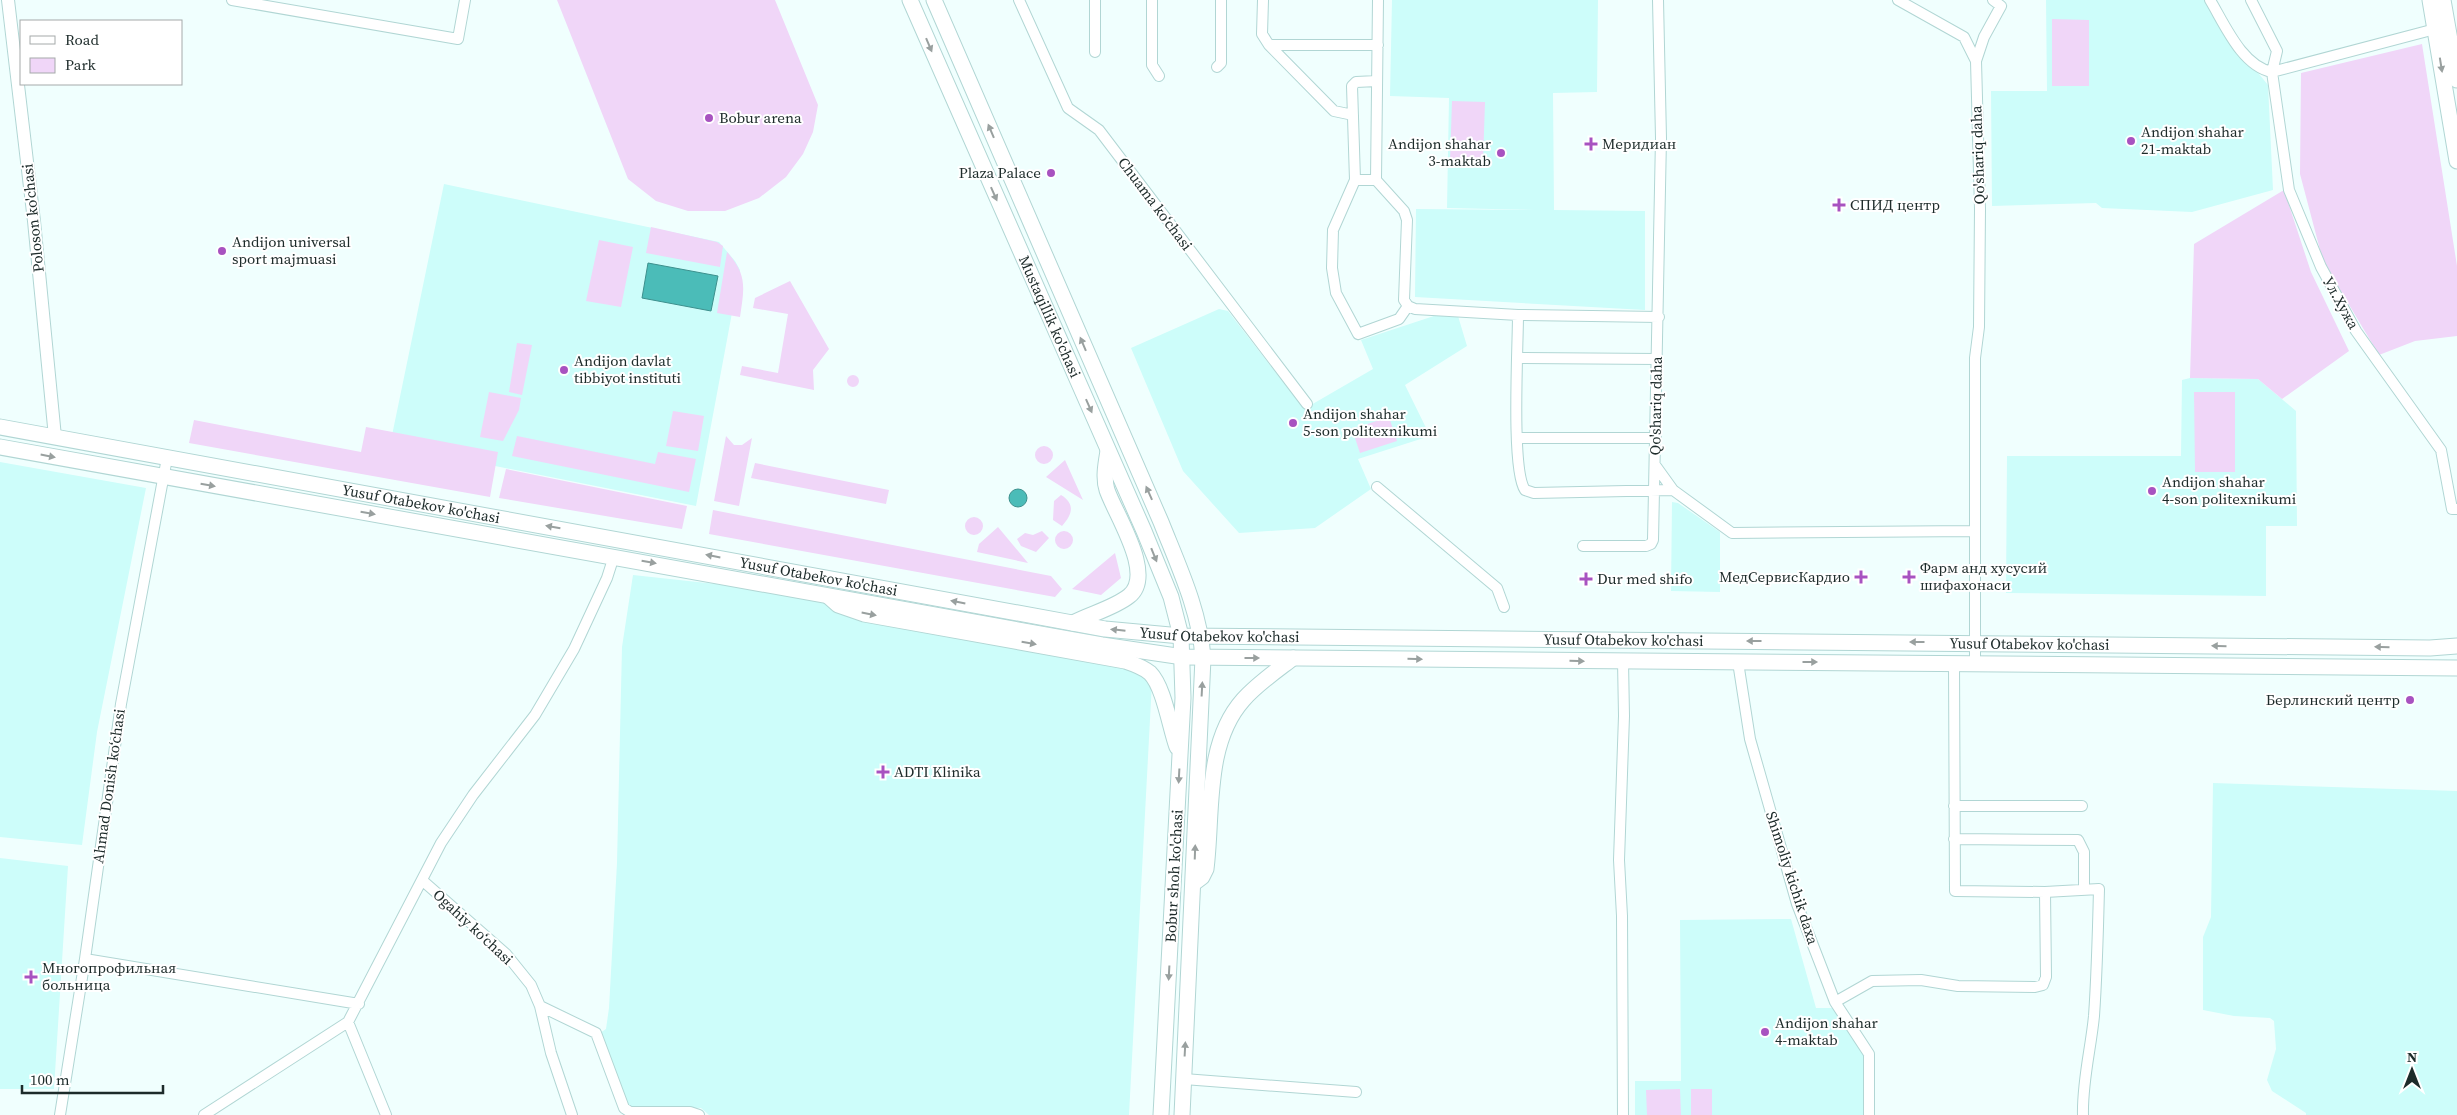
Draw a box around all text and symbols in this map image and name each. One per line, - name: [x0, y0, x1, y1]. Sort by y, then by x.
- legend: [20, 20, 182, 85]
- text: Road: [65, 29, 99, 50]
- one-way arrow: [926, 38, 934, 52]
- text: Park: [65, 54, 97, 75]
- one-way arrow: [2437, 58, 2445, 74]
- street label: Qo'shariq daha: [1965, 105, 1990, 205]
- place label: Bobur arena: [719, 107, 802, 128]
- marker: Bobur arena: [703, 112, 715, 124]
- place label: Andijon shahar 21-maktab: [2141, 121, 2245, 159]
- one-way arrow: [986, 124, 994, 138]
- place label: Andijon shahar 3-maktab: [1388, 133, 1492, 171]
- place label: Меридиан: [1602, 133, 1676, 154]
- marker: Andijon shahar 21-maktab: [2125, 135, 2137, 147]
- marker: Меридиан: [1584, 137, 1598, 151]
- marker: Andijon shahar 3-maktab: [1495, 147, 1507, 159]
- street label: Chuama koʻchasi: [1113, 153, 1197, 255]
- place label: Plaza Palace: [959, 162, 1041, 183]
- street label: Poloson ko'chasi: [16, 163, 49, 273]
- marker: Plaza Palace: [1045, 167, 1057, 179]
- one-way arrow: [991, 187, 999, 201]
- place label: СПИД центр: [1850, 194, 1940, 215]
- marker: СПИД центр: [1832, 198, 1846, 212]
- place label: Andijon universal sport majmuasi: [232, 231, 351, 269]
- marker: Andijon universal sport majmuasi: [216, 245, 228, 257]
- street label: Mustaqillik ko'chasi: [1014, 252, 1086, 381]
- street label: Ул.Хужа: [2318, 273, 2365, 333]
- one-way arrow: [1079, 337, 1087, 351]
- place label: Andijon davlat tibbiyot instituti: [574, 350, 681, 388]
- street label: Qo'shariq daha: [1644, 356, 1667, 456]
- marker: Andijon davlat tibbiyot instituti: [558, 364, 570, 376]
- one-way arrow: [1085, 399, 1093, 413]
- place label: Andijon shahar 5-son politexnikumi: [1303, 403, 1437, 441]
- marker: Andijon shahar 5-son politexnikumi: [1287, 417, 1299, 429]
- one-way arrow: [40, 452, 56, 460]
- place label: Andijon shahar 4-son politexnikumi: [2162, 471, 2296, 509]
- street label: Yusuf Otabekov ko'chasi: [340, 479, 502, 528]
- one-way arrow: [200, 482, 216, 490]
- marker: Andijon shahar 4-son politexnikumi: [2146, 485, 2158, 497]
- one-way arrow: [1144, 486, 1152, 500]
- one-way arrow: [360, 510, 376, 518]
- one-way arrow: [544, 523, 560, 531]
- one-way arrow: [1150, 548, 1158, 562]
- one-way arrow: [704, 551, 720, 559]
- street label: Yusuf Otabekov ko'chasi: [738, 551, 899, 601]
- place label: Фарм анд хусусий шифахонаси: [1920, 557, 2047, 595]
- one-way arrow: [641, 558, 656, 566]
- place label: МедСервисКардио: [1719, 566, 1850, 587]
- place label: Dur med shifo: [1597, 568, 1693, 589]
- marker: МедСервисКардио: [1854, 570, 1868, 584]
- marker: Фарм анд хусусий шифахонаси: [1902, 570, 1916, 584]
- marker: Dur med shifo: [1579, 572, 1593, 586]
- one-way arrow: [950, 597, 966, 605]
- one-way arrow: [862, 611, 878, 619]
- street label: Yusuf Otabekov ko'chasi: [1139, 621, 1300, 647]
- one-way arrow: [1110, 626, 1126, 634]
- street label: Yusuf Otabekov ko'chasi: [1543, 628, 1704, 651]
- street label: Yusuf Otabekov ko'chasi: [1949, 632, 2110, 655]
- one-way arrow: [1746, 637, 1762, 645]
- one-way arrow: [1908, 638, 1924, 646]
- one-way arrow: [1021, 640, 1037, 648]
- one-way arrow: [2211, 642, 2227, 650]
- one-way arrow: [2373, 643, 2389, 651]
- one-way arrow: [1244, 654, 1260, 662]
- one-way arrow: [1407, 655, 1423, 663]
- one-way arrow: [1569, 657, 1585, 665]
- one-way arrow: [1802, 658, 1818, 666]
- one-way arrow: [1198, 681, 1206, 697]
- place label: Берлинский центр: [2266, 689, 2400, 710]
- marker: Берлинский центр: [2404, 694, 2416, 706]
- street label: Ahmad Donish koʻchasi: [87, 707, 130, 865]
- place label: ADTI Klinika: [894, 761, 981, 782]
- marker: ADTI Klinika: [876, 765, 890, 779]
- one-way arrow: [1175, 768, 1183, 784]
- street label: Bobur shoh ko'chasi: [1160, 809, 1187, 943]
- street label: Shimoliy kichik daxa: [1761, 809, 1824, 947]
- one-way arrow: [1191, 843, 1199, 859]
- street label: Ogahiy koʻchasi: [429, 884, 518, 969]
- place label: Многопрофильная больница: [42, 957, 176, 995]
- one-way arrow: [1164, 965, 1172, 981]
- marker: Многопрофильная больница: [24, 970, 38, 984]
- place label: Andijon shahar 4-maktab: [1775, 1012, 1879, 1050]
- marker: Andijon shahar 4-maktab: [1759, 1026, 1771, 1038]
- one-way arrow: [1182, 1041, 1190, 1057]
- north arrow: [2387, 1045, 2437, 1095]
- text: N: [2407, 1047, 2417, 1067]
- scale bar: [22, 1062, 164, 1094]
- text: 100 m: [30, 1069, 70, 1090]

